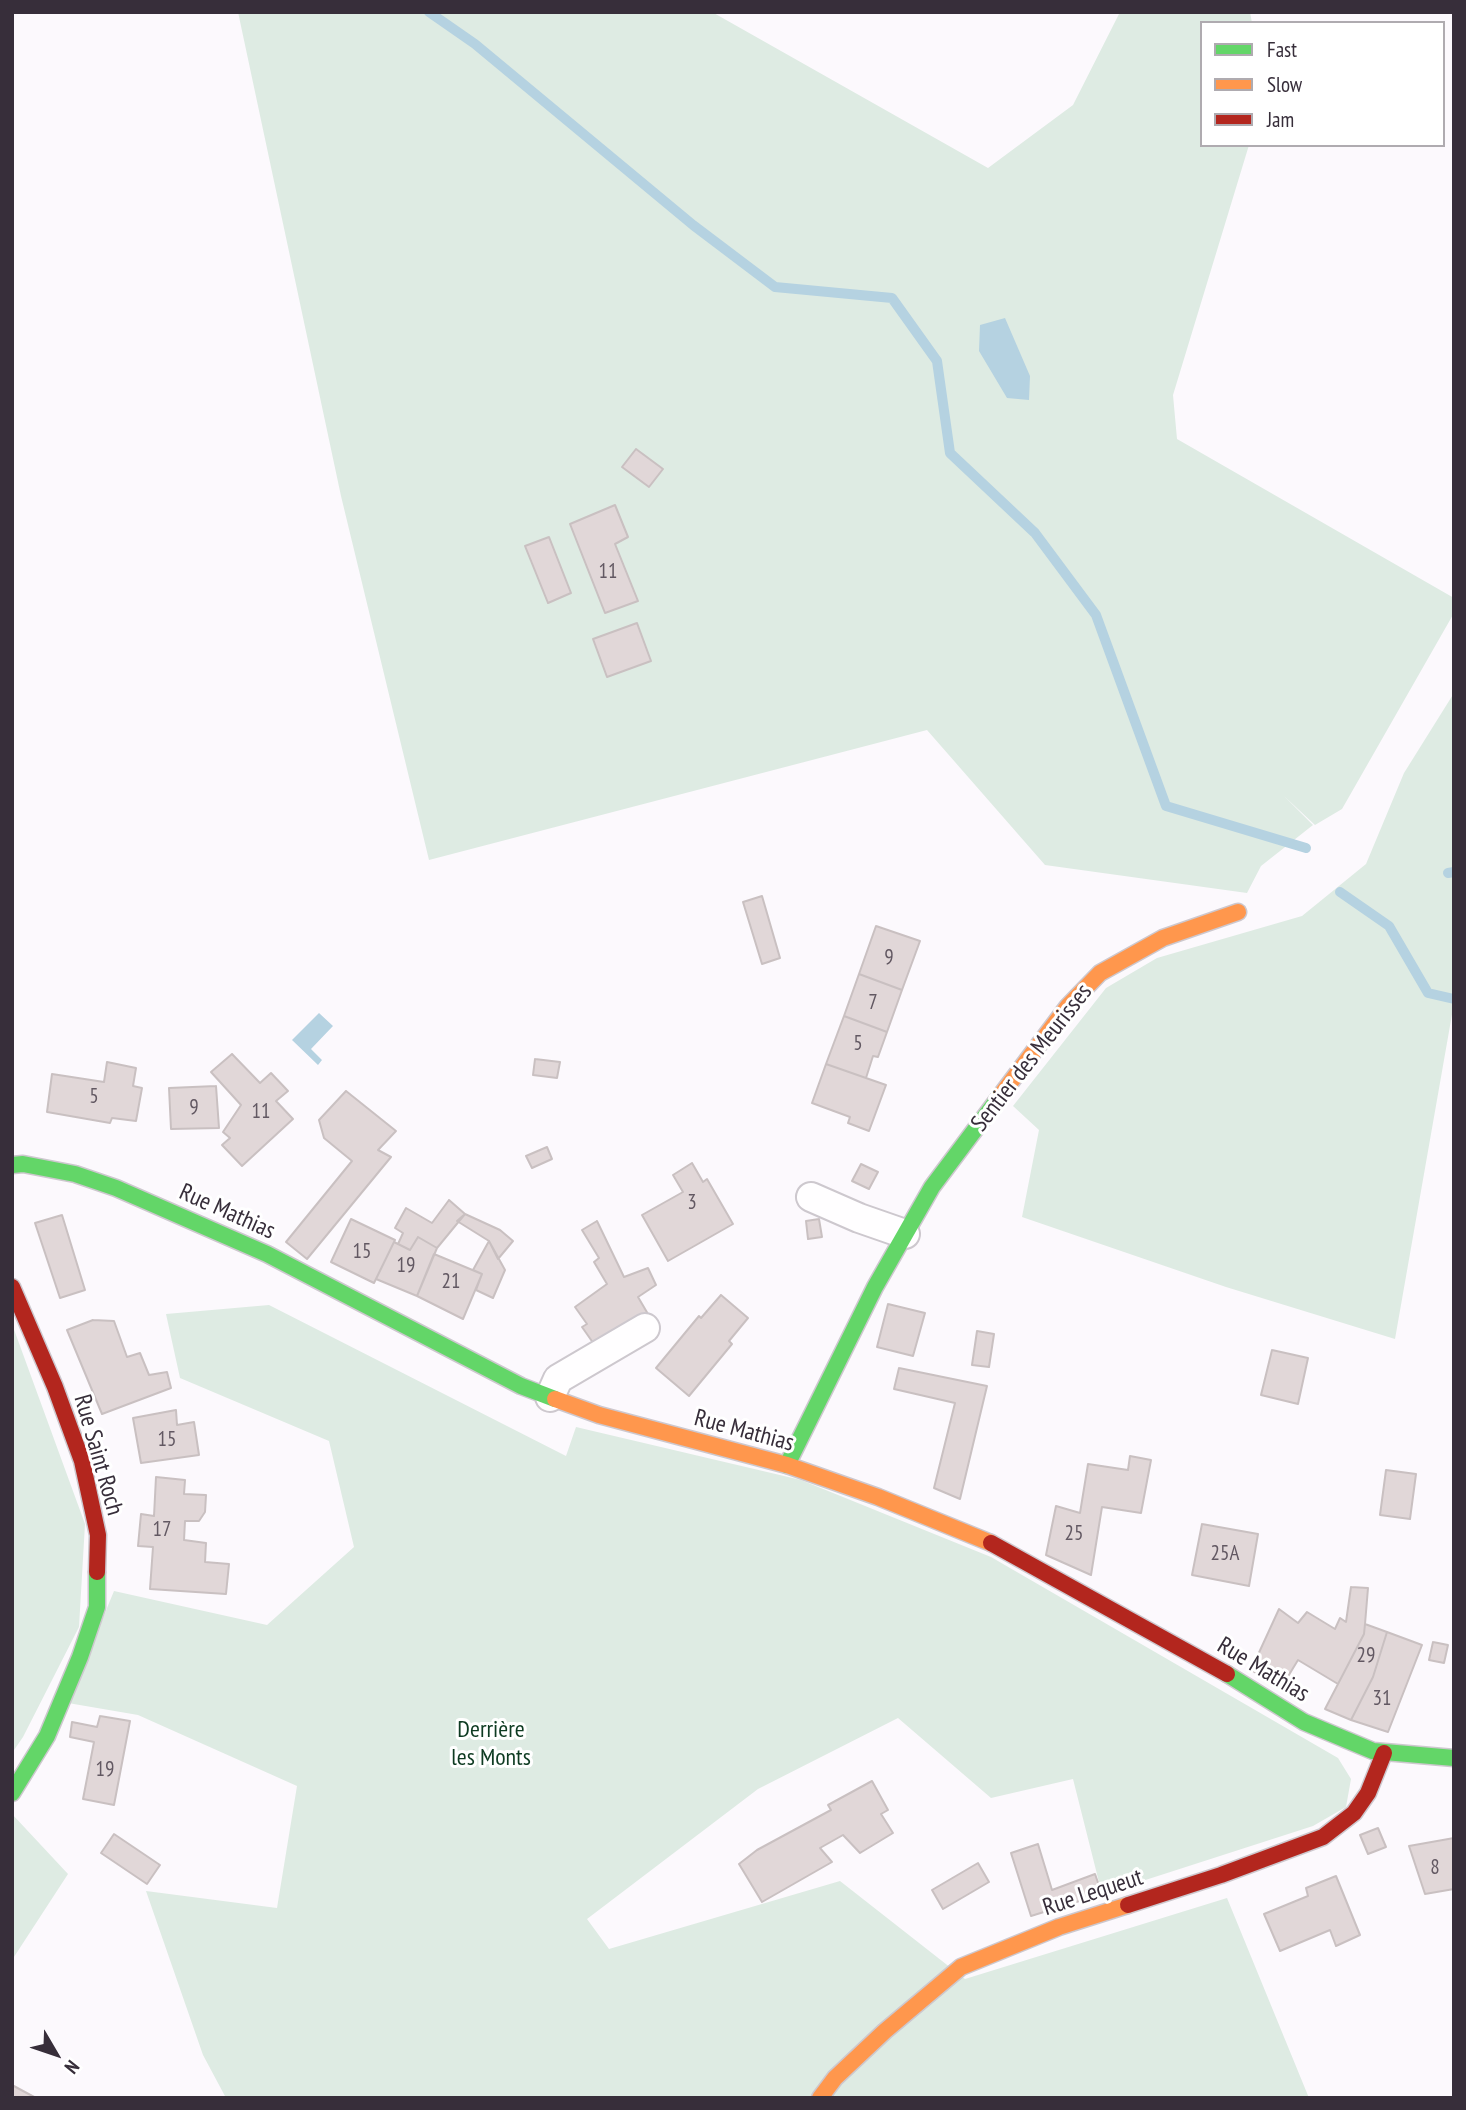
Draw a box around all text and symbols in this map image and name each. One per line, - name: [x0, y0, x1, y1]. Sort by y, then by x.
- legend: [1200, 21, 1445, 147]
- text: Fast: [1267, 36, 1297, 63]
- text: Slow: [1267, 71, 1302, 98]
- text: Jam: [1267, 106, 1294, 133]
- house number: 11: [599, 559, 617, 585]
- house number: 9: [884, 945, 894, 971]
- street label: Sentier des Meurisses: [965, 979, 1099, 1137]
- house number: 7: [868, 990, 878, 1016]
- house number: 5: [853, 1031, 863, 1057]
- house number: 5: [89, 1084, 99, 1110]
- house number: 9: [189, 1095, 199, 1121]
- house number: 11: [252, 1099, 270, 1125]
- street label: Rue Mathias: [175, 1178, 279, 1246]
- house number: 3: [687, 1190, 697, 1216]
- house number: 15: [353, 1239, 371, 1265]
- house number: 19: [397, 1253, 415, 1279]
- house number: 21: [442, 1269, 460, 1295]
- street label: Rue Saint Roch: [67, 1391, 129, 1519]
- street label: Rue Mathias: [691, 1404, 797, 1458]
- house number: 15: [158, 1427, 176, 1453]
- house number: 17: [153, 1517, 171, 1543]
- house number: 25: [1065, 1521, 1083, 1547]
- house number: 25A: [1211, 1541, 1239, 1567]
- street label: Rue Mathias: [1212, 1631, 1314, 1709]
- house number: 29: [1357, 1643, 1375, 1669]
- house number: 31: [1373, 1686, 1391, 1712]
- park label: Derrière les Monts: [451, 1716, 531, 1772]
- house number: 19: [96, 1757, 114, 1783]
- house number: 8: [1430, 1855, 1440, 1881]
- street label: Rue Lequeut: [1039, 1863, 1147, 1923]
- north arrow: [21, 2019, 91, 2089]
- text: N: [60, 2056, 85, 2079]

